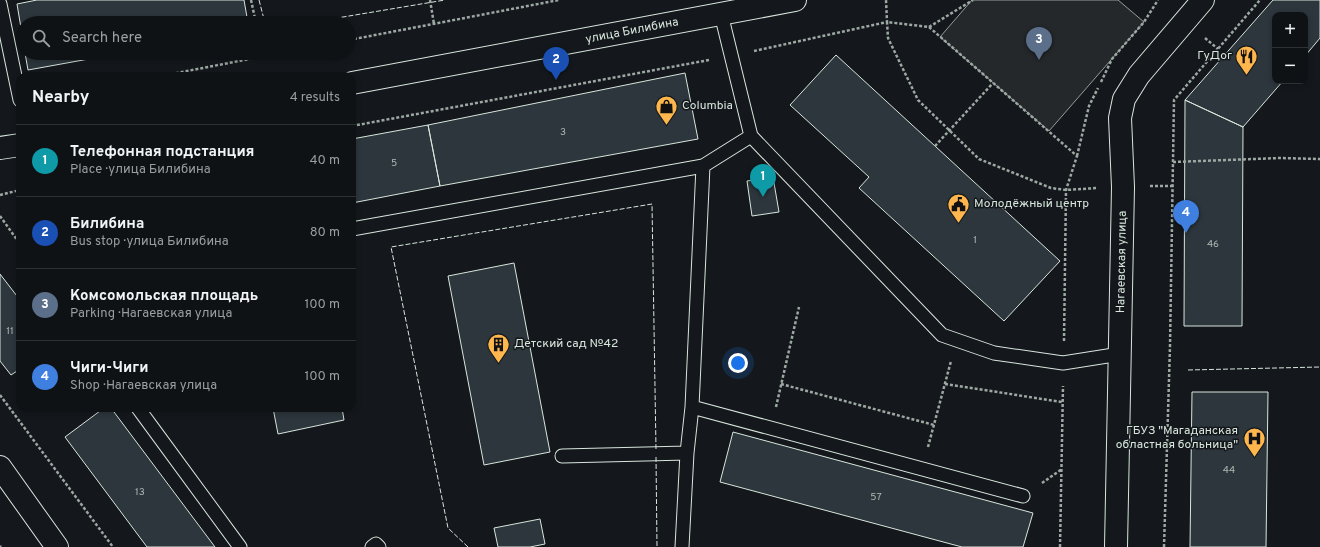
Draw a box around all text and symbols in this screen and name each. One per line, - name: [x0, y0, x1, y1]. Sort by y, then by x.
- map controls: [1272, 12, 1308, 84]
- button: +: [1272, 12, 1308, 48]
- street label: улица Билибина: [584, 14, 680, 48]
- search box: [16, 16, 356, 60]
- icon: search: [30, 27, 52, 49]
- pin: 3: [1026, 27, 1052, 60]
- text: Search here: [62, 29, 142, 48]
- restaurant icon: ГуДог: [1234, 43, 1260, 76]
- pin: 2: [543, 47, 569, 80]
- place label: ГуДог: [1197, 48, 1232, 64]
- button: −: [1272, 48, 1308, 84]
- text: Nearby: [32, 87, 89, 109]
- text: 4 results: [290, 90, 340, 106]
- shop icon: Columbia: [654, 93, 680, 126]
- place label: Columbia: [682, 98, 733, 114]
- house number: 3: [560, 126, 566, 139]
- text: Телефонная подстанция: [70, 143, 254, 162]
- text: 1: [42, 153, 48, 169]
- text: 40 m: [310, 153, 340, 169]
- house number: 5: [391, 157, 397, 170]
- text: Place · улица Билибина: [70, 162, 211, 178]
- pin: 1: [750, 164, 776, 197]
- public building icon: Молодёжный центр: [946, 191, 972, 224]
- place label: Молодёжный центр: [974, 196, 1089, 212]
- pin: 4: [1173, 200, 1199, 233]
- street label: Нагаевская улица: [1113, 211, 1131, 313]
- text: Билибина: [70, 215, 144, 234]
- text: 2: [41, 225, 49, 241]
- text: 80 m: [310, 225, 340, 241]
- text: Bus stop · улица Билибина: [70, 234, 229, 250]
- house number: 1: [973, 234, 977, 247]
- house number: 46: [1207, 238, 1219, 251]
- text: Комсомольская площадь: [70, 287, 258, 306]
- text: 3: [41, 297, 49, 313]
- text: 100 m: [304, 297, 340, 313]
- text: Parking · Нагаевская улица: [70, 306, 232, 322]
- house number: 11: [6, 325, 14, 338]
- building icon: Детский сад №42: [486, 331, 512, 364]
- place label: Детский сад №42: [514, 336, 618, 352]
- your location: [728, 353, 748, 373]
- text: Чиги-Чиги: [70, 359, 148, 378]
- text: 4: [41, 369, 49, 385]
- text: 100 m: [304, 369, 340, 385]
- text: Shop · Нагаевская улица: [70, 378, 217, 394]
- place label: ГБУЗ "Магаданская областная больница": [1116, 423, 1238, 453]
- hospital icon: ГБУЗ "Магаданская областная больница": [1241, 425, 1267, 458]
- house number: 44: [1223, 464, 1235, 477]
- house number: 13: [135, 486, 145, 499]
- house number: 57: [870, 491, 882, 504]

